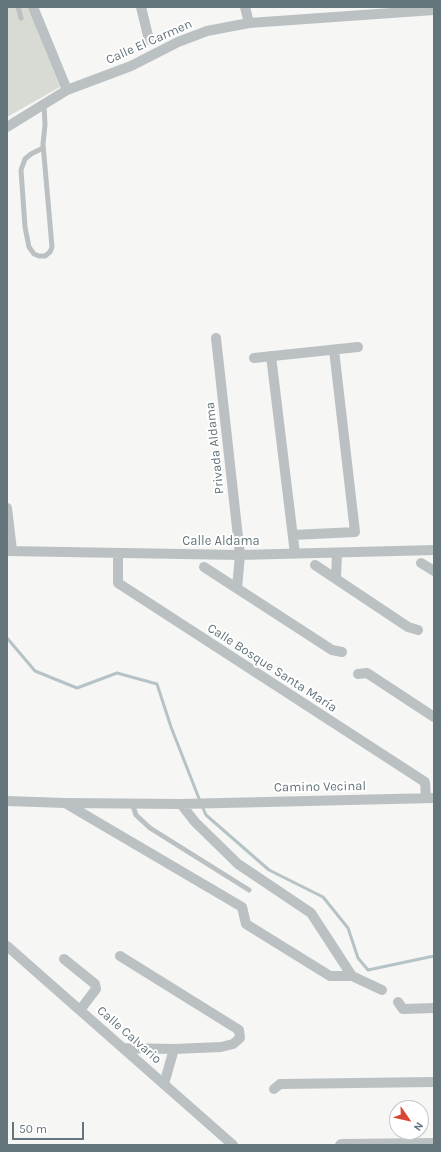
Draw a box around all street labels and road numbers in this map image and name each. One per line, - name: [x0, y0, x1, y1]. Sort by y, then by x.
- street label: Calle El Carmen: [103, 16, 195, 68]
- street label: Privada Aldama: [202, 401, 228, 495]
- street label: Calle Aldama: [182, 533, 260, 549]
- street label: Calle Bosque Santa María: [204, 620, 340, 716]
- street label: Camino Vecinal: [274, 778, 366, 796]
- street label: Calle Calvario: [94, 1003, 164, 1067]

